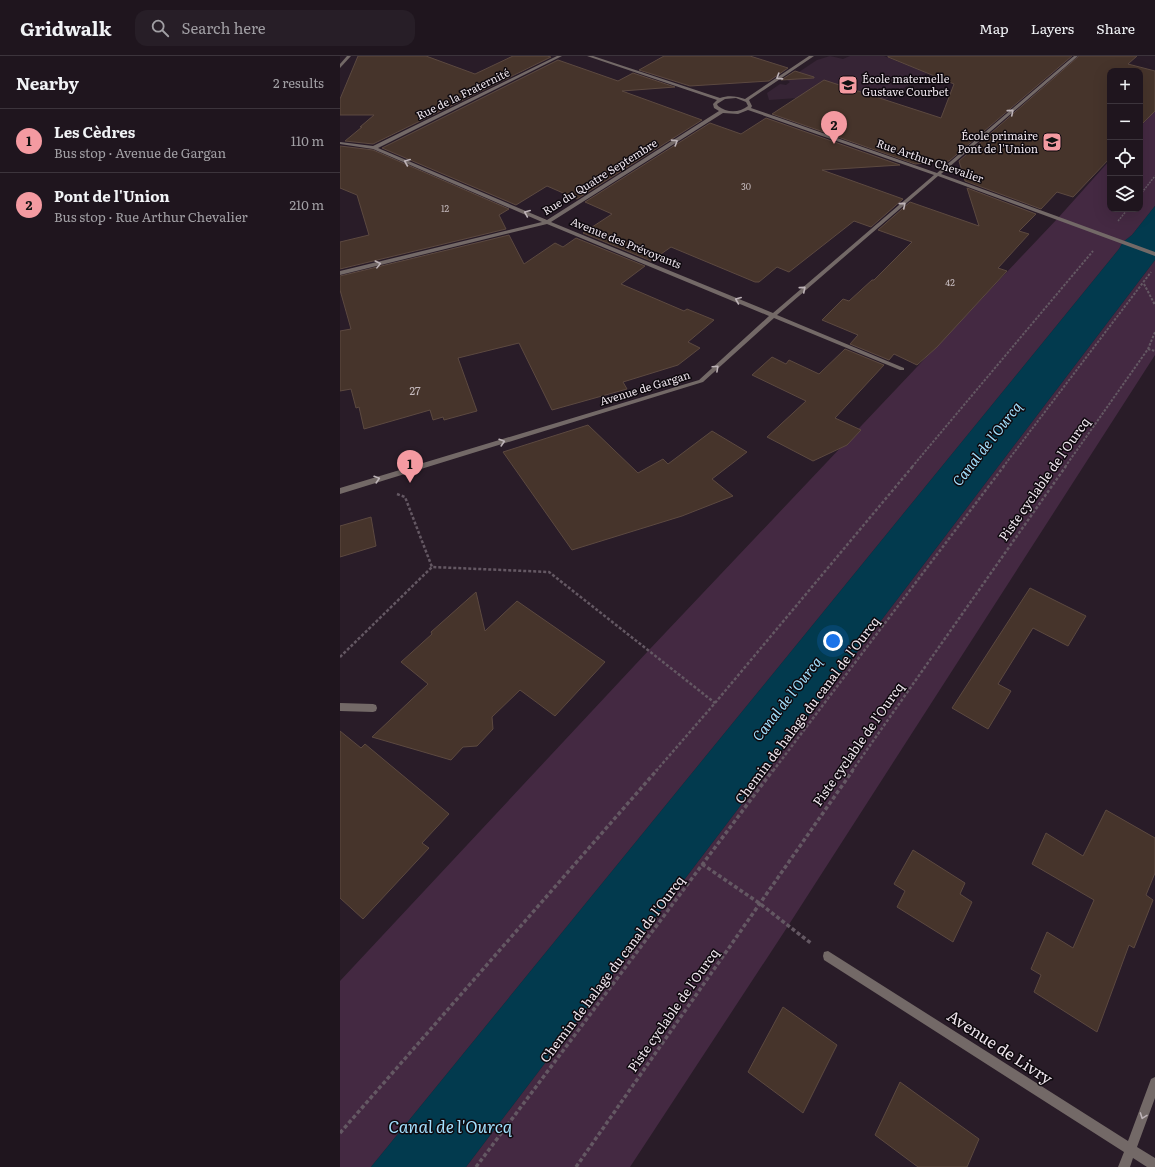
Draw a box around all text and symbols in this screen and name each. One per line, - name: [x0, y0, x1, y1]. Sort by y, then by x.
- search box: [135, 10, 415, 46]
- text: Gridwalk: [20, 14, 111, 42]
- text: Search here: [181, 16, 266, 39]
- icon: search: [149, 17, 171, 39]
- text: Map: [979, 18, 1009, 38]
- text: Layers: [1031, 18, 1074, 38]
- text: Share: [1096, 18, 1135, 38]
- street label: Rue de la Fraternité: [413, 63, 512, 123]
- map controls: [1107, 68, 1143, 212]
- button: +: [1107, 68, 1143, 104]
- text: Nearby: [16, 70, 79, 95]
- place label: École maternelle Gustave Courbet: [862, 70, 950, 99]
- one-way arrow: [776, 72, 783, 80]
- text: 2 results: [273, 73, 324, 92]
- school or university icon: École maternelle Gustave Courbet: [837, 74, 859, 96]
- button: −: [1107, 104, 1143, 140]
- one-way arrow: [1006, 110, 1013, 117]
- pin: 2: [821, 111, 847, 144]
- text: Les Cèdres: [54, 120, 135, 143]
- place label: École primaire Pont de l'Union: [957, 127, 1038, 156]
- text: 1: [26, 131, 32, 150]
- text: 110 m: [291, 131, 324, 150]
- school or university icon: École primaire Pont de l'Union: [1041, 131, 1063, 153]
- street label: Rue du Quatre Septembre: [539, 134, 660, 218]
- street label: Rue Arthur Chevalier: [875, 134, 987, 186]
- one-way arrow: [671, 139, 678, 147]
- button: locate: [1107, 140, 1143, 176]
- text: Bus stop · Avenue de Gargan: [54, 143, 226, 162]
- one-way arrow: [404, 159, 412, 167]
- button: layers: [1107, 176, 1143, 212]
- house number: 30: [741, 179, 751, 193]
- text: Pont de l'Union: [54, 184, 170, 207]
- text: 2: [26, 195, 32, 214]
- text: 210 m: [289, 195, 324, 214]
- house number: 12: [441, 201, 450, 215]
- one-way arrow: [898, 203, 905, 210]
- text: Bus stop · Rue Arthur Chevalier: [54, 207, 248, 226]
- one-way arrow: [523, 210, 531, 218]
- street label: Avenue des Prévoyants: [569, 213, 684, 272]
- one-way arrow: [374, 260, 381, 269]
- house number: 42: [945, 275, 955, 289]
- one-way arrow: [799, 287, 806, 294]
- one-way arrow: [734, 297, 742, 305]
- street label: Avenue de Gargan: [598, 366, 692, 408]
- one-way arrow: [711, 366, 718, 373]
- house number: 27: [409, 382, 421, 398]
- water label: Canal de l'Ourcq: [947, 397, 1026, 490]
- street label: Piste cyclable de l'Ourcq: [994, 413, 1094, 545]
- one-way arrow: [498, 438, 505, 447]
- pin: 1: [397, 450, 423, 483]
- one-way arrow: [374, 475, 381, 484]
- street label: Chemin de halage du canal de l'Ourcq: [730, 612, 884, 807]
- your location: [823, 631, 843, 651]
- water label: Canal de l'Ourcq: [747, 652, 826, 745]
- street label: Piste cyclable de l'Ourcq: [808, 678, 908, 810]
- street label: Chemin de halage du canal de l'Ourcq: [535, 871, 689, 1066]
- street label: Piste cyclable de l'Ourcq: [623, 944, 723, 1076]
- street label: Avenue de Livry: [943, 1003, 1059, 1090]
- water label: Canal de l'Ourcq: [388, 1113, 513, 1138]
- one-way arrow: [1139, 1113, 1147, 1120]

